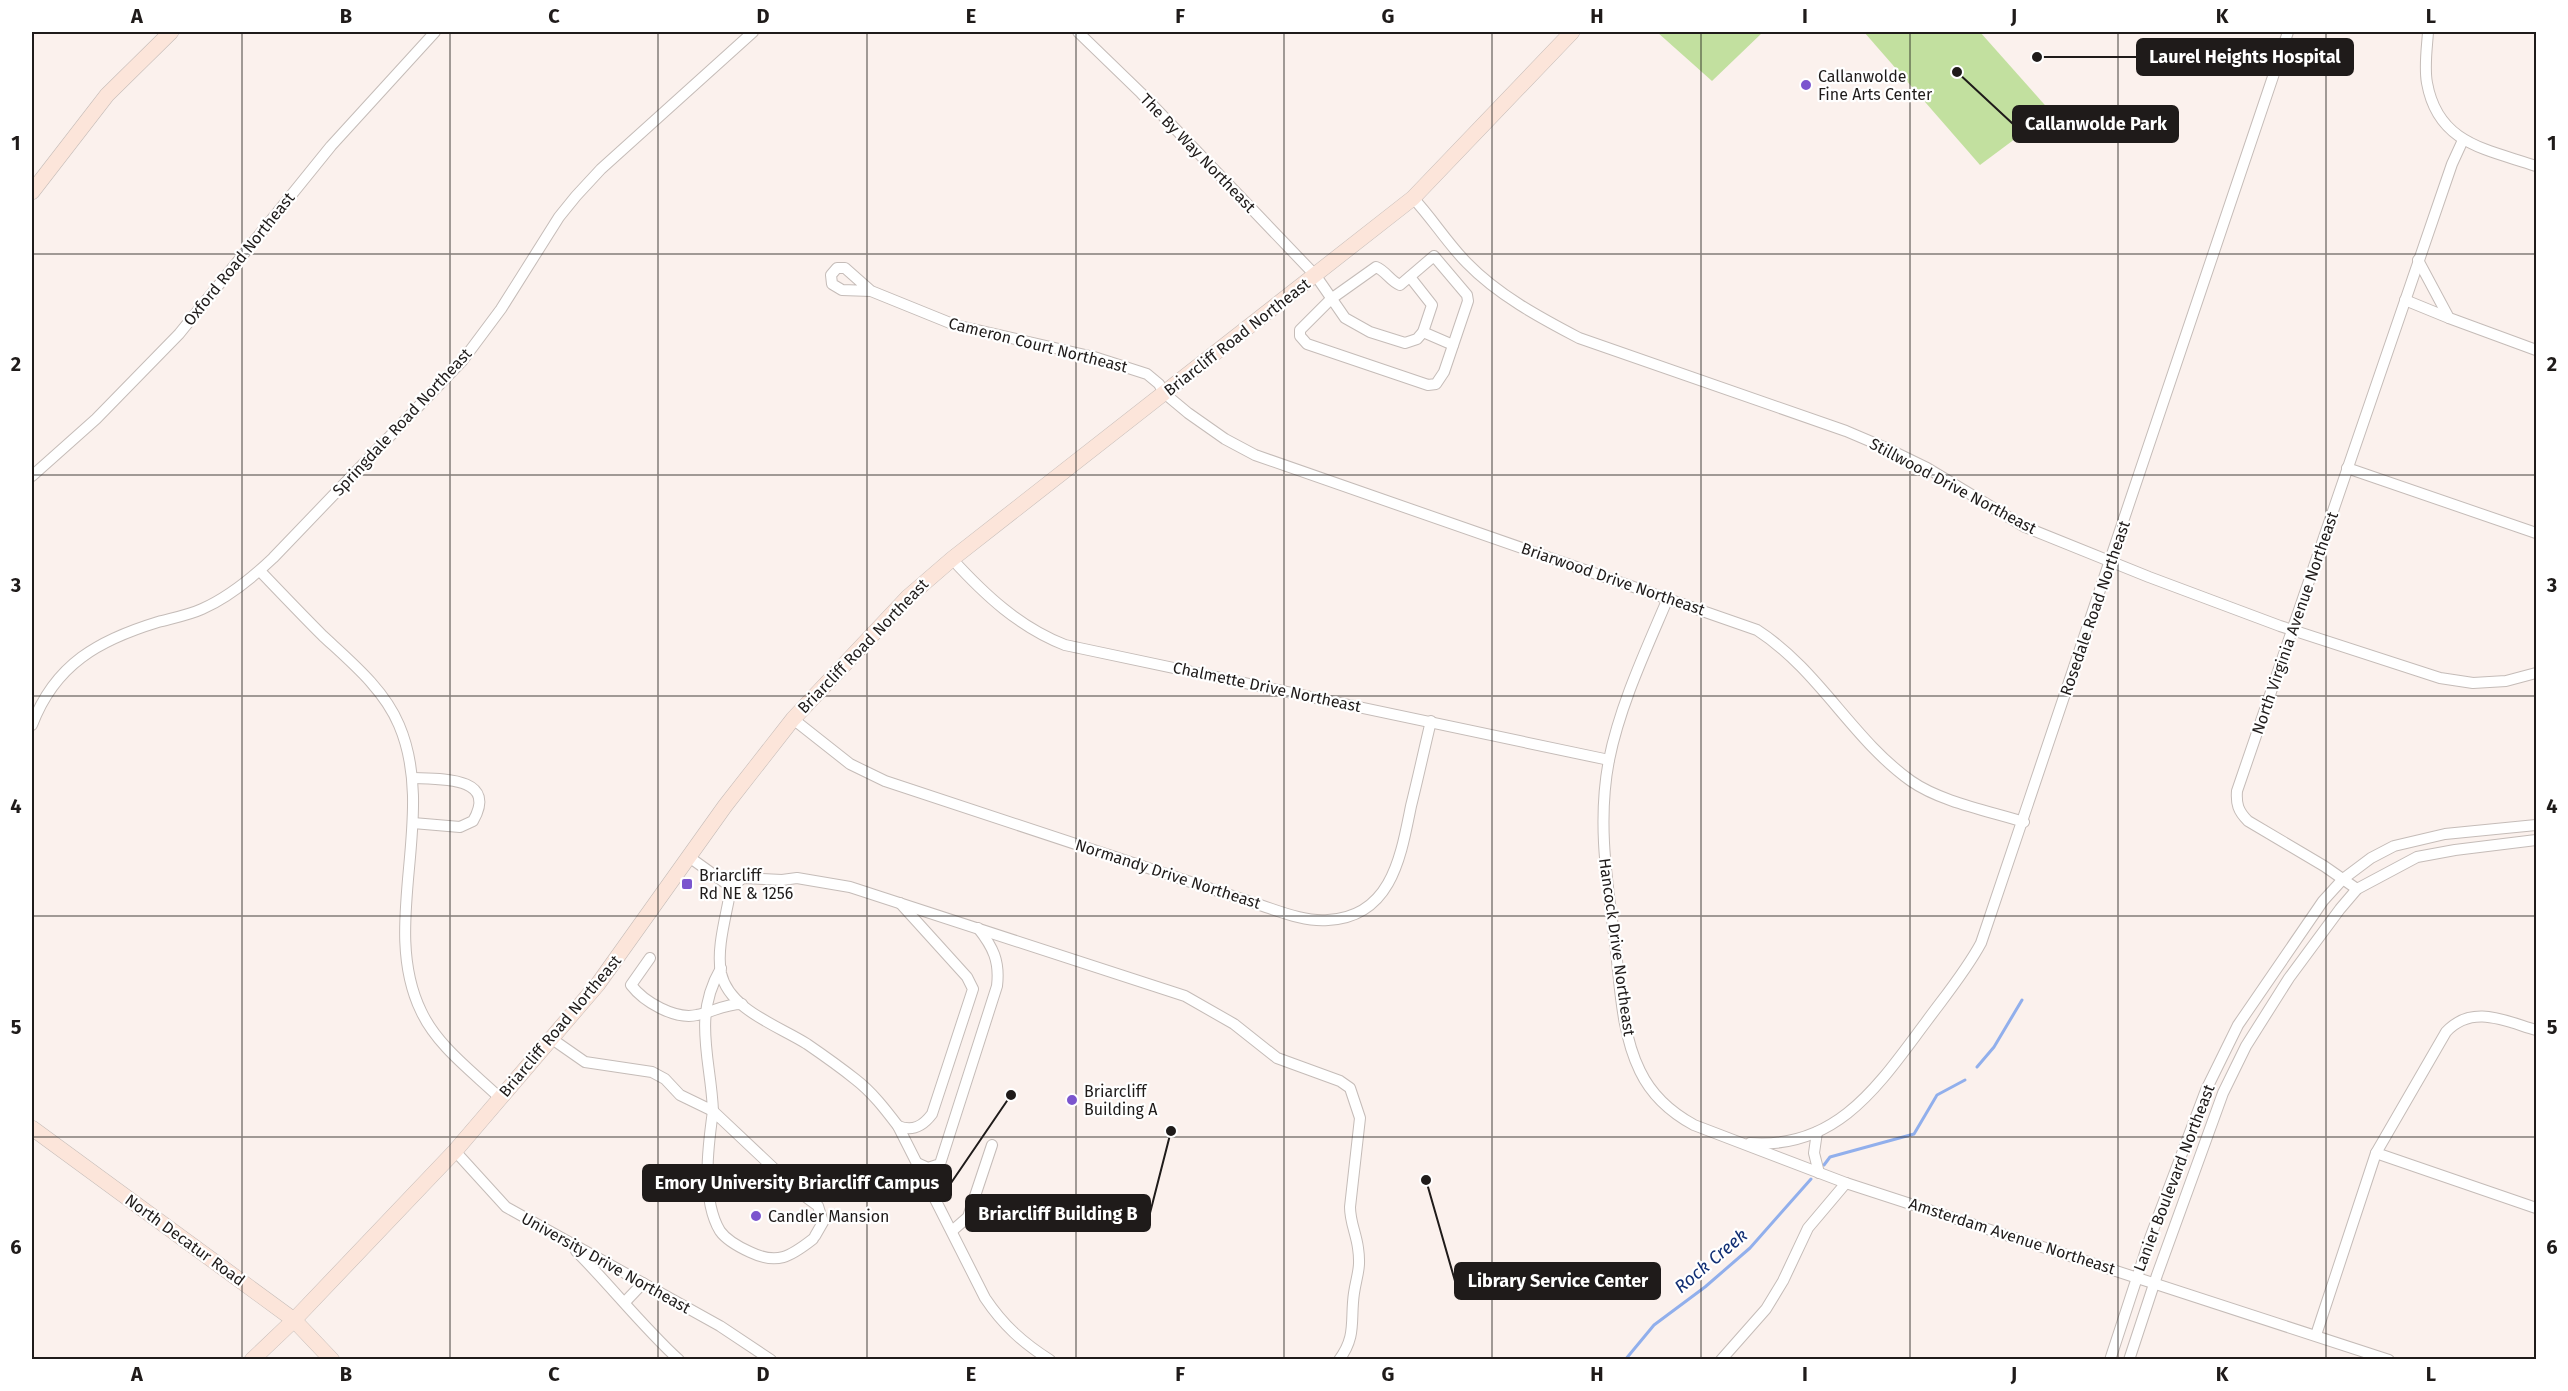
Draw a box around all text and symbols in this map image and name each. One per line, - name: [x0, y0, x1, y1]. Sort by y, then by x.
- text: A: [130, 4, 144, 28]
- text: B: [340, 4, 352, 28]
- text: C: [548, 4, 560, 28]
- text: D: [756, 4, 770, 28]
- text: E: [966, 4, 976, 28]
- text: F: [1175, 4, 1185, 28]
- text: G: [1382, 4, 1394, 28]
- text: H: [1590, 4, 1604, 28]
- text: I: [1802, 4, 1808, 28]
- text: J: [2010, 4, 2017, 28]
- text: K: [2216, 4, 2229, 28]
- text: L: [2426, 4, 2436, 28]
- callout: Laurel Heights Hospital: [2137, 39, 2353, 75]
- text: Laurel Heights Hospital: [2149, 46, 2341, 68]
- place label: Callanwolde Fine Arts Center: [1818, 67, 1933, 104]
- marker: Callanwolde Fine Arts Center: [1799, 78, 1813, 92]
- street label: The By Way Northeast: [1136, 90, 1260, 216]
- callout: Callanwolde Park: [2013, 106, 2178, 142]
- text: Callanwolde Park: [2025, 113, 2168, 135]
- text: 1: [11, 131, 21, 155]
- text: 1: [2547, 131, 2557, 155]
- street label: Oxford Road Northeast: [179, 188, 299, 329]
- street label: Briarcliff Road Northeast: [1160, 274, 1314, 400]
- street label: Cameron Court Northeast: [946, 314, 1130, 377]
- street label: Springdale Road Northeast: [329, 344, 476, 500]
- text: 2: [11, 352, 21, 376]
- text: 2: [2547, 352, 2557, 376]
- street label: Stillwood Drive Northeast: [1866, 434, 2040, 538]
- street label: North Virginia Avenue Northeast: [2248, 509, 2342, 737]
- street label: Rosedale Road Northeast: [2056, 518, 2134, 698]
- street label: Briarwood Drive Northeast: [1519, 539, 1708, 619]
- text: 3: [10, 573, 21, 597]
- text: 3: [2546, 573, 2557, 597]
- street label: Briarcliff Road Northeast: [794, 575, 932, 717]
- street label: Chalmette Drive Northeast: [1171, 658, 1363, 716]
- text: 4: [10, 794, 22, 818]
- text: 4: [2546, 794, 2558, 818]
- street label: Normandy Drive Northeast: [1073, 835, 1263, 913]
- street label: Hancock Drive Northeast: [1595, 857, 1639, 1037]
- place label: Briarcliff Rd NE & 1256: [699, 866, 793, 903]
- marker: Briarcliff Rd NE & 1256: [680, 877, 694, 891]
- street label: Briarcliff Road Northeast: [495, 951, 625, 1101]
- text: 5: [11, 1015, 22, 1039]
- text: 5: [2547, 1015, 2558, 1039]
- place label: Briarcliff Building A: [1084, 1082, 1158, 1119]
- street label: Lanier Boulevard Northeast: [2129, 1082, 2219, 1274]
- marker: Briarcliff Building A: [1065, 1093, 1079, 1107]
- callout: Emory University Briarcliff Campus: [643, 1165, 951, 1201]
- text: Emory University Briarcliff Campus: [655, 1172, 939, 1194]
- street label: North Decatur Road: [121, 1190, 249, 1290]
- street label: Amsterdam Avenue Northeast: [1906, 1194, 2118, 1278]
- callout: Briarcliff Building B: [966, 1195, 1150, 1231]
- text: Briarcliff Building B: [978, 1203, 1138, 1225]
- place label: Candler Mansion: [768, 1207, 889, 1226]
- street label: University Drive Northeast: [518, 1209, 694, 1318]
- marker: Candler Mansion: [749, 1209, 763, 1223]
- water label: Rock Creek: [1670, 1224, 1752, 1298]
- text: 6: [10, 1235, 22, 1259]
- text: 6: [2546, 1235, 2558, 1259]
- callout: Library Service Center: [1455, 1263, 1660, 1299]
- text: Library Service Center: [1468, 1270, 1649, 1292]
- text: A: [130, 1362, 144, 1386]
- text: B: [340, 1362, 352, 1386]
- text: C: [548, 1362, 560, 1386]
- text: D: [756, 1362, 770, 1386]
- text: E: [966, 1362, 976, 1386]
- text: F: [1175, 1362, 1185, 1386]
- text: G: [1382, 1362, 1394, 1386]
- text: H: [1590, 1362, 1604, 1386]
- text: I: [1802, 1362, 1808, 1386]
- text: J: [2010, 1362, 2017, 1386]
- text: K: [2216, 1362, 2229, 1386]
- text: L: [2426, 1362, 2436, 1386]

